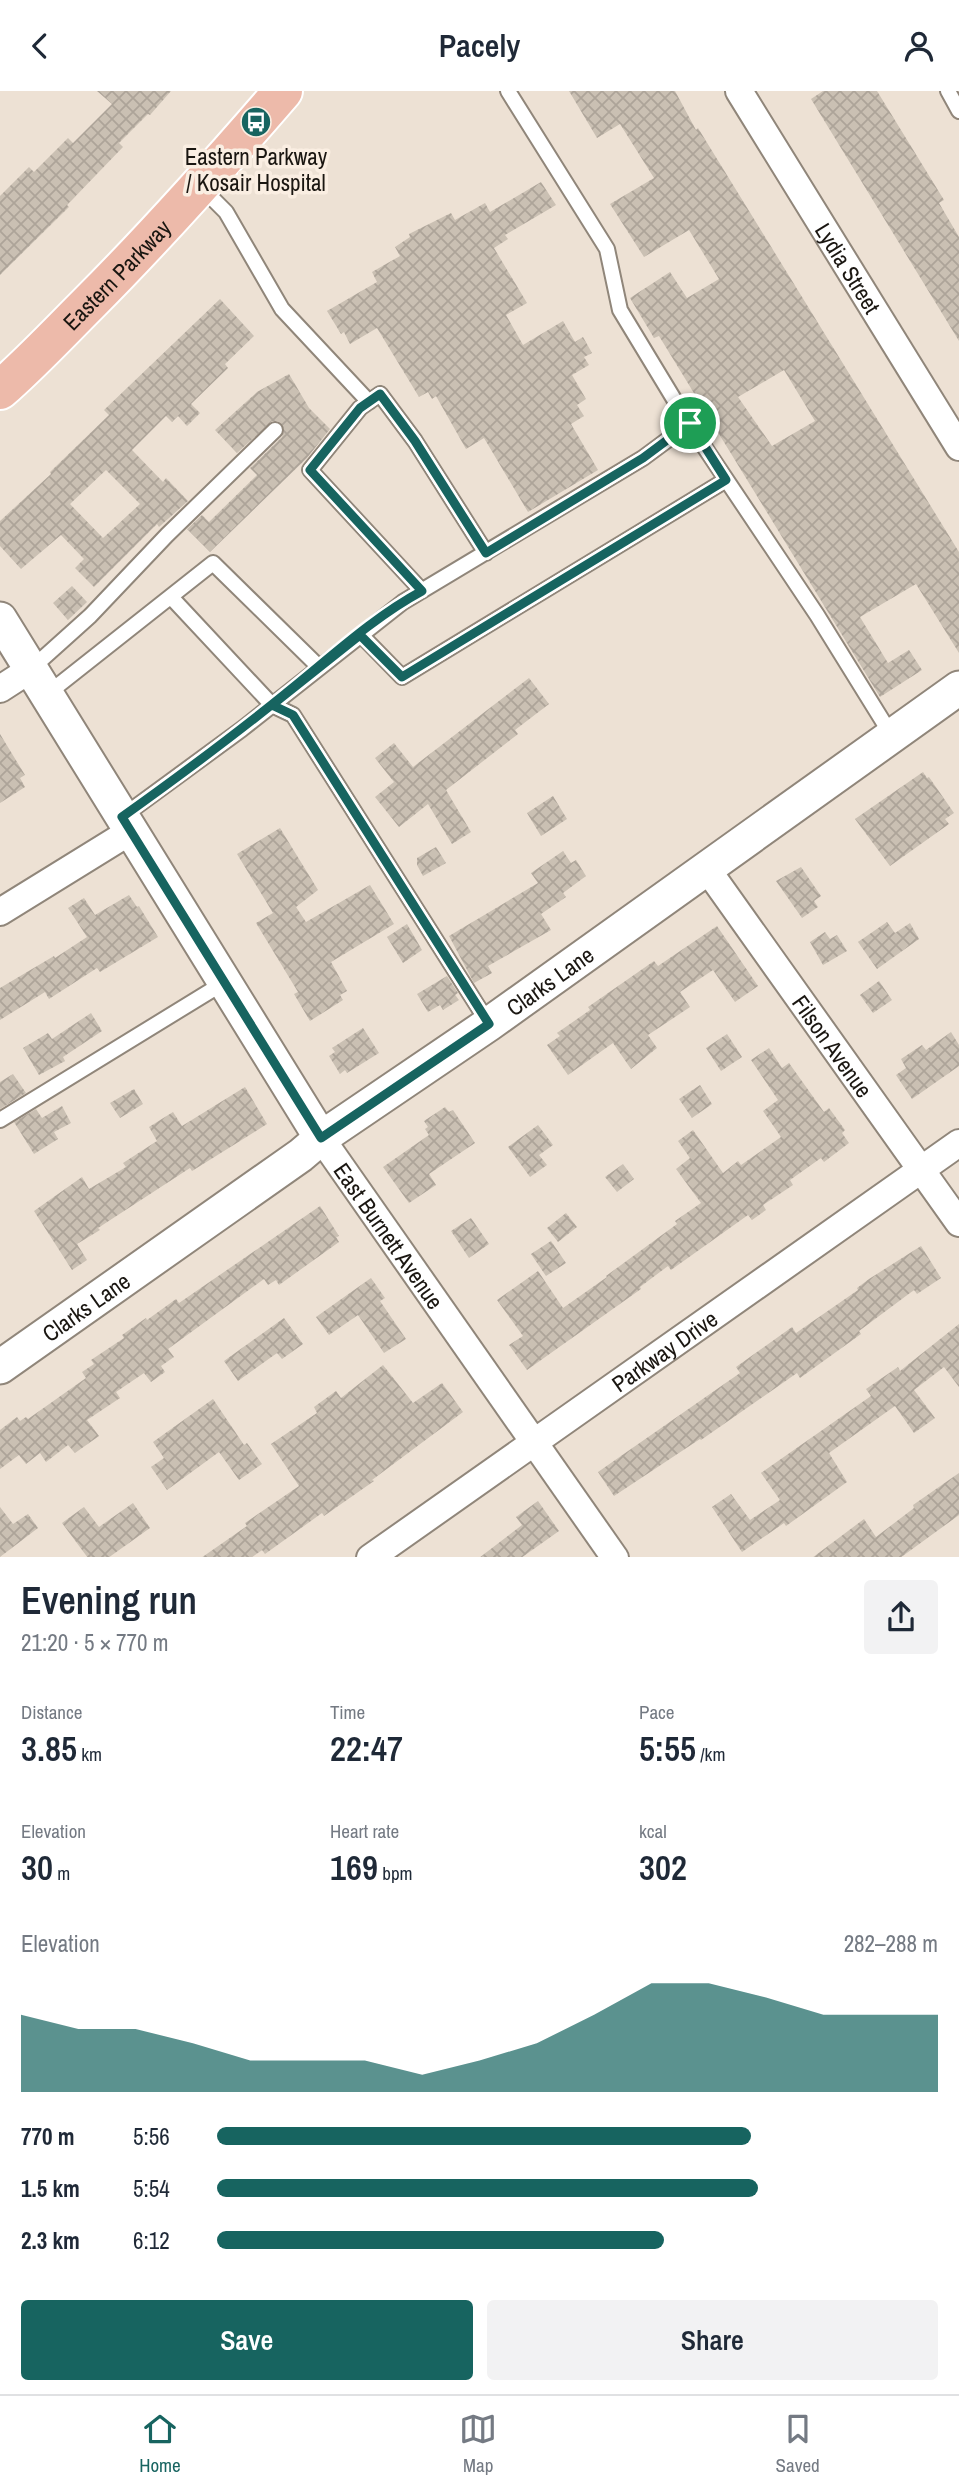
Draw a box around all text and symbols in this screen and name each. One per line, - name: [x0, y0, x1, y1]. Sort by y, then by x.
- text: Pacely: [439, 24, 520, 67]
- icon: back: [21, 27, 59, 65]
- icon: person: [900, 27, 938, 65]
- bus stop icon: Eastern Parkway / Kosair Hospital: [239, 105, 273, 139]
- place label: Eastern Parkway / Kosair Hospital: [185, 141, 328, 198]
- street label: Eastern Parkway: [56, 212, 177, 336]
- street label: Lydia Street: [809, 217, 888, 319]
- pin: [660, 393, 720, 453]
- icon: arrive: [671, 404, 709, 442]
- street label: Clarks Lane: [500, 939, 600, 1023]
- street label: Filson Avenue: [786, 988, 880, 1103]
- street label: East Burnett Avenue: [327, 1156, 451, 1315]
- street label: Clarks Lane: [36, 1265, 136, 1348]
- street label: Parkway Drive: [605, 1303, 723, 1399]
- text: Evening run: [21, 1575, 197, 1626]
- button: share: [864, 1580, 938, 1654]
- text: 21:20 · 5 × 770 m: [21, 1627, 168, 1658]
- text: Distance: [21, 1699, 82, 1725]
- text: Time: [330, 1699, 365, 1725]
- text: Pace: [639, 1699, 675, 1725]
- text: 3.85: [21, 1725, 77, 1772]
- text: 22:47: [330, 1725, 403, 1772]
- text: 5:55: [639, 1725, 696, 1772]
- text: km: [77, 1741, 102, 1767]
- text: /km: [696, 1741, 725, 1767]
- text: Elevation: [21, 1818, 86, 1844]
- text: Heart rate: [330, 1818, 399, 1844]
- text: kcal: [639, 1818, 667, 1844]
- text: 30: [21, 1844, 53, 1891]
- text: 169: [330, 1844, 378, 1891]
- text: 302: [639, 1844, 687, 1891]
- text: m: [53, 1860, 70, 1886]
- text: bpm: [378, 1860, 413, 1886]
- text: Elevation: [21, 1928, 100, 1959]
- text: 282–288 m: [844, 1928, 938, 1959]
- text: 770 m: [21, 2121, 74, 2152]
- text: 5:56: [133, 2121, 170, 2152]
- text: 1.5 km: [21, 2173, 80, 2204]
- text: 5:54: [133, 2173, 170, 2204]
- text: 2.3 km: [21, 2225, 80, 2256]
- text: 6:12: [133, 2225, 170, 2256]
- button: Save: [21, 2300, 473, 2380]
- button: Share: [487, 2300, 938, 2380]
- tab: Home: [139, 2410, 181, 2478]
- tab: Map: [459, 2410, 497, 2478]
- tab: Saved: [776, 2410, 820, 2478]

